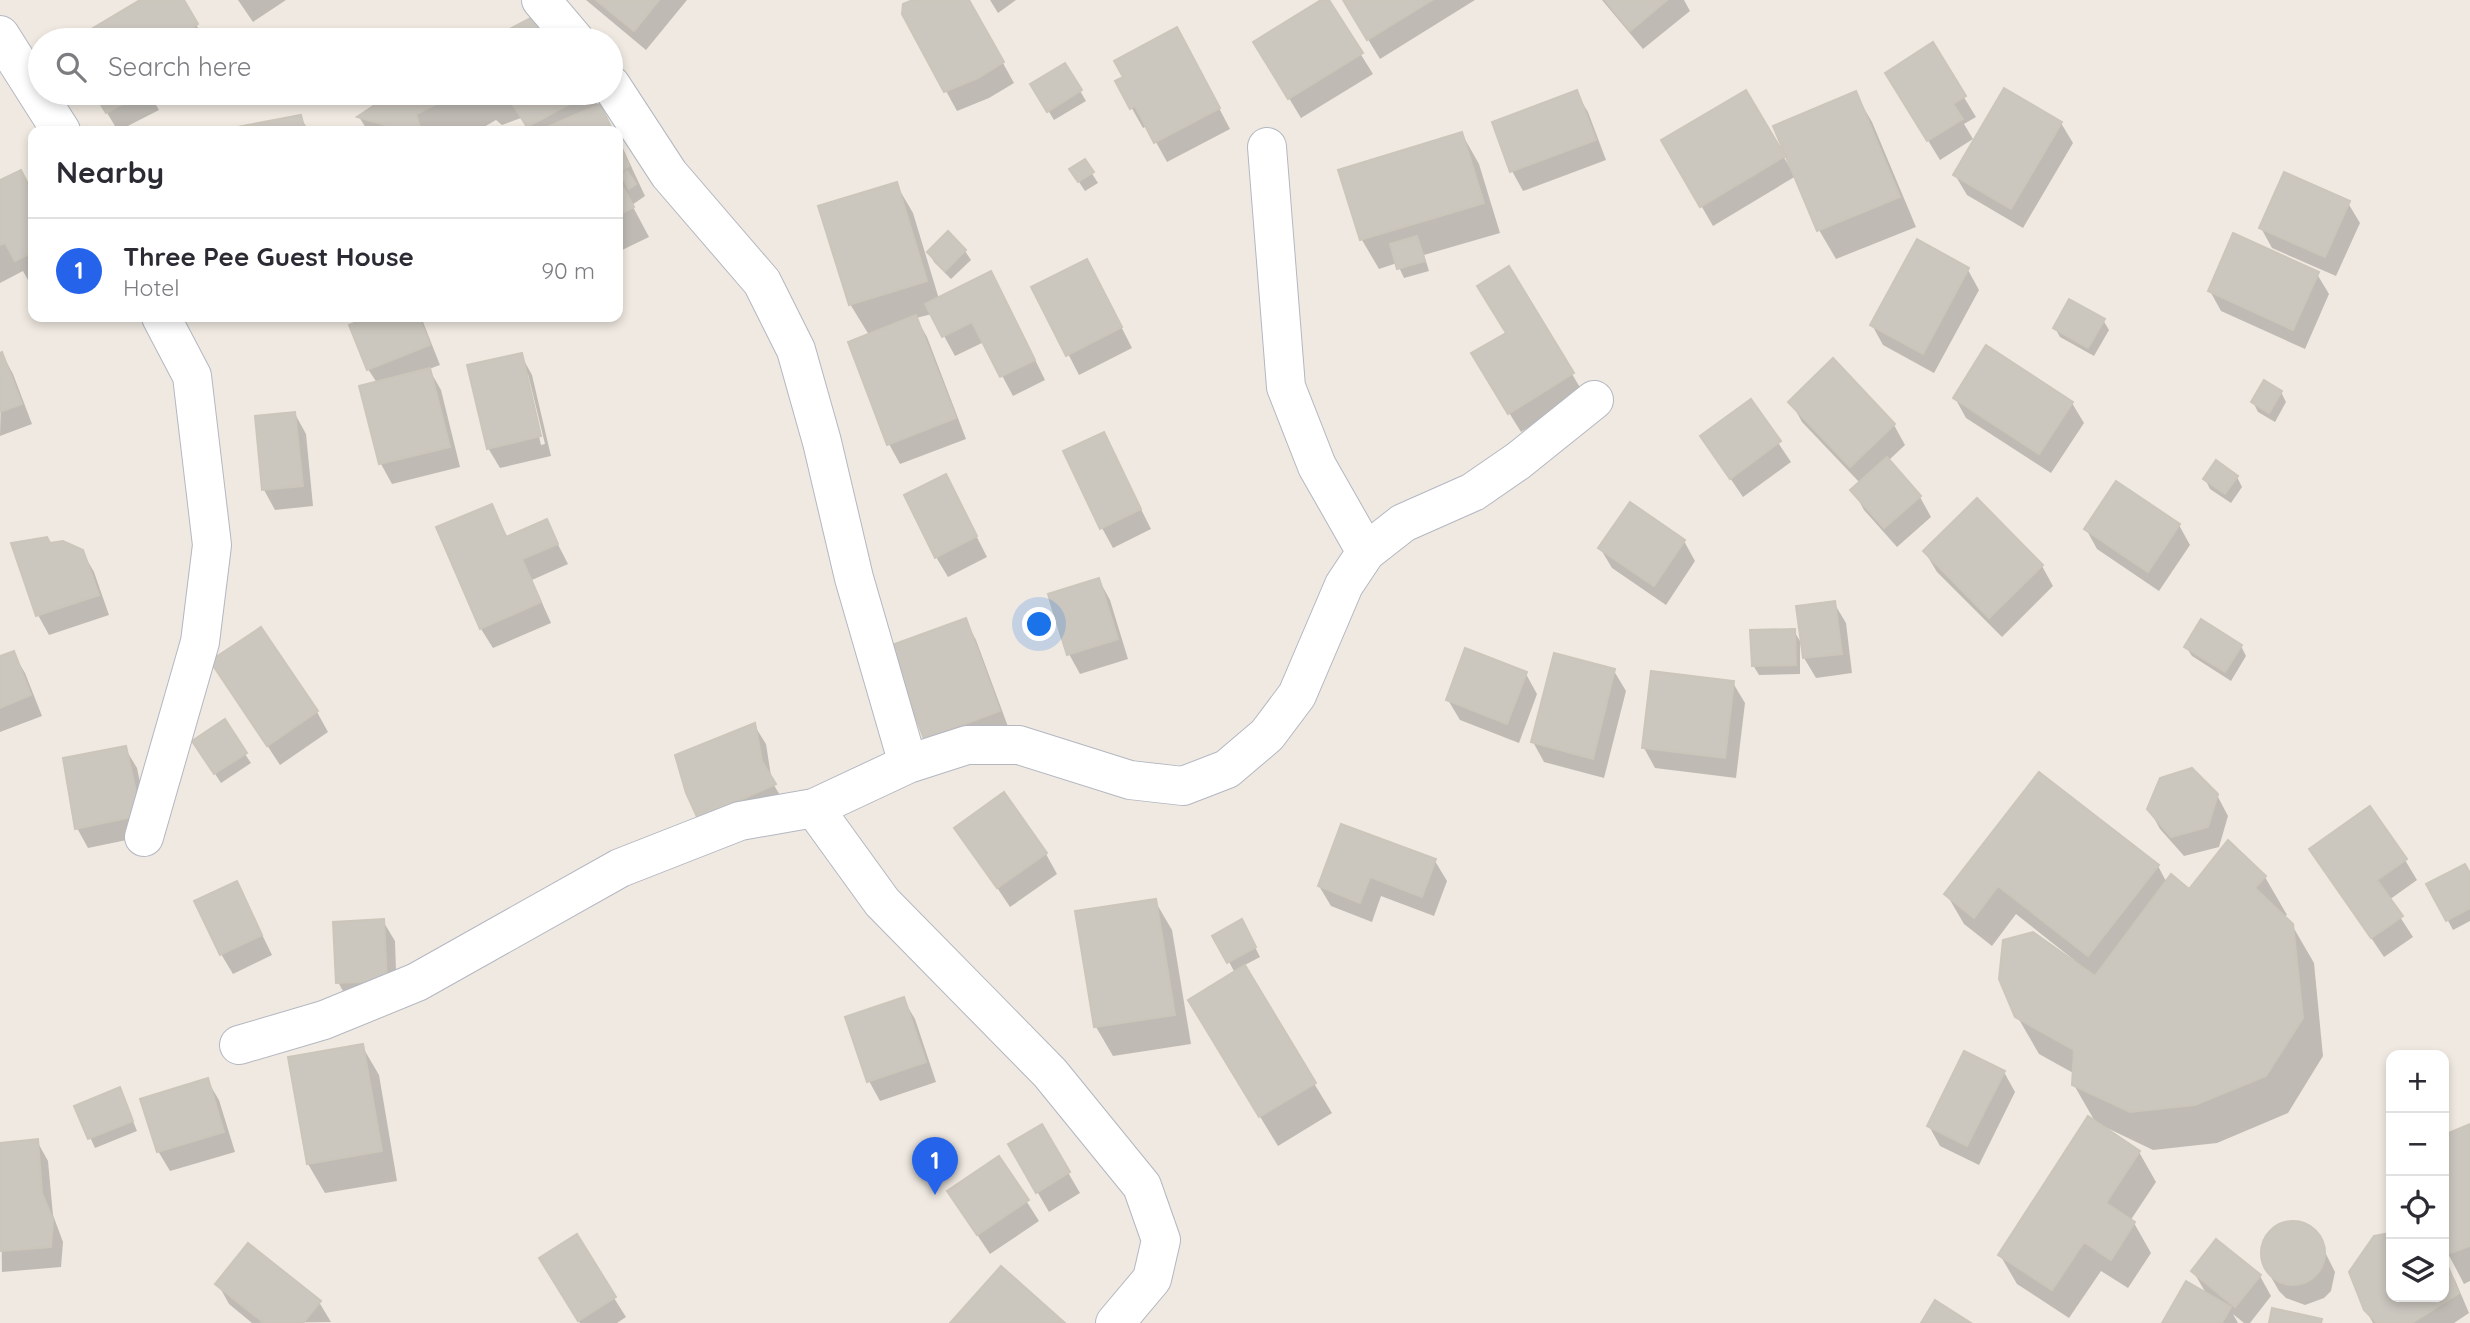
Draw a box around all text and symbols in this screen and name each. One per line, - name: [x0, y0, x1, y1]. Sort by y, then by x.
- search box: [28, 28, 623, 105]
- icon: search: [52, 48, 90, 86]
- text: Search here: [108, 50, 252, 83]
- text: Nearby: [56, 153, 164, 191]
- text: Three Pee Guest House: [123, 240, 414, 273]
- text: 1: [75, 256, 83, 285]
- text: 90 m: [541, 256, 595, 285]
- text: Hotel: [123, 273, 179, 302]
- your location: [1022, 607, 1056, 641]
- map controls: [2386, 1050, 2449, 1302]
- button: +: [2386, 1050, 2449, 1113]
- button: −: [2386, 1113, 2449, 1176]
- pin: 1: [912, 1137, 958, 1195]
- button: locate: [2386, 1176, 2449, 1239]
- button: layers: [2386, 1239, 2449, 1302]

